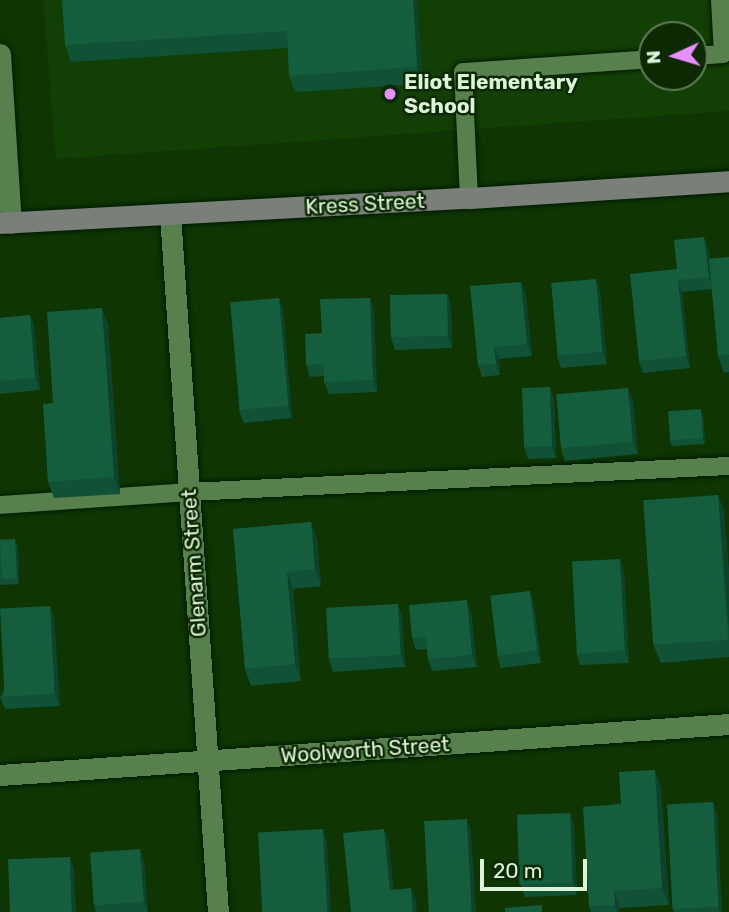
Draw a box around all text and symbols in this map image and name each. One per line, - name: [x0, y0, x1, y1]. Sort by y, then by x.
- north arrow: [638, 21, 708, 91]
- text: N: [642, 50, 665, 65]
- place label: Eliot Elementary School: [404, 69, 578, 119]
- marker: Eliot Elementary School: [382, 86, 398, 102]
- street label: Kress Street: [305, 188, 425, 220]
- street label: Glenarm Street: [176, 488, 212, 638]
- street label: Woolworth Street: [280, 732, 450, 768]
- scale bar: [484, 846, 591, 890]
- text: 20 m: [493, 858, 542, 883]

